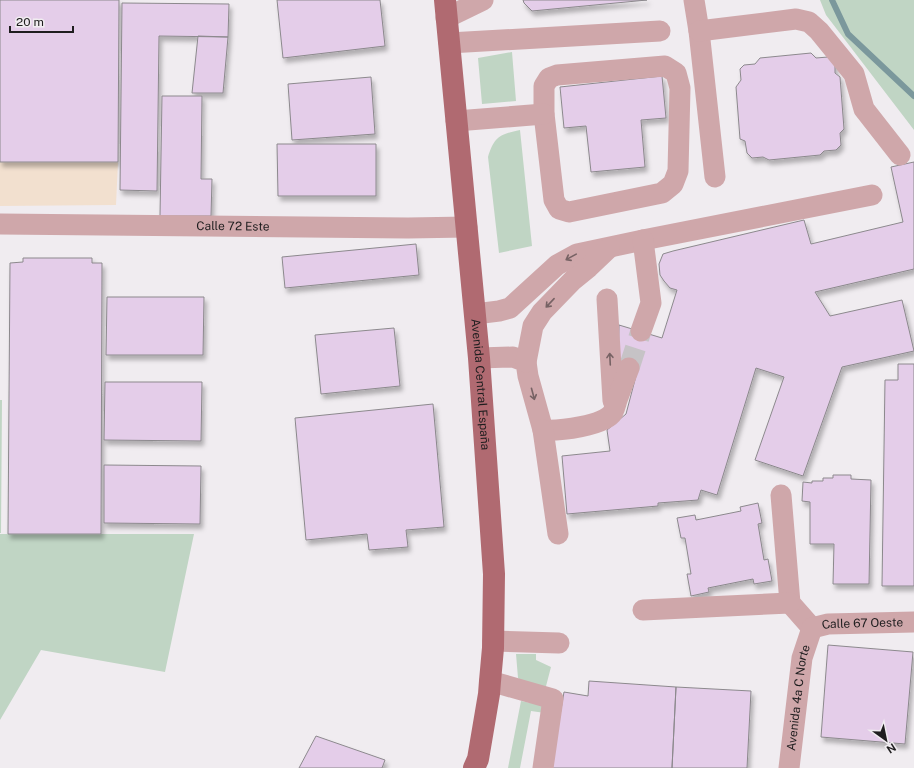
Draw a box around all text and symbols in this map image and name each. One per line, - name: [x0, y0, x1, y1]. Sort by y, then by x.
- scale bar: [10, 8, 73, 34]
- text: 20 m: [16, 15, 44, 29]
- street label: Calle 72 Este: [196, 219, 270, 234]
- one-way arrow: [565, 254, 577, 262]
- one-way arrow: [545, 298, 555, 308]
- street label: Avenida Central España: [468, 318, 492, 451]
- one-way arrow: [607, 353, 614, 366]
- one-way arrow: [530, 387, 538, 400]
- street label: Calle 67 Oeste: [820, 615, 904, 632]
- street label: Avenida 4a C Norte: [784, 643, 813, 752]
- north arrow: [866, 720, 906, 760]
- text: N: [885, 741, 898, 756]

